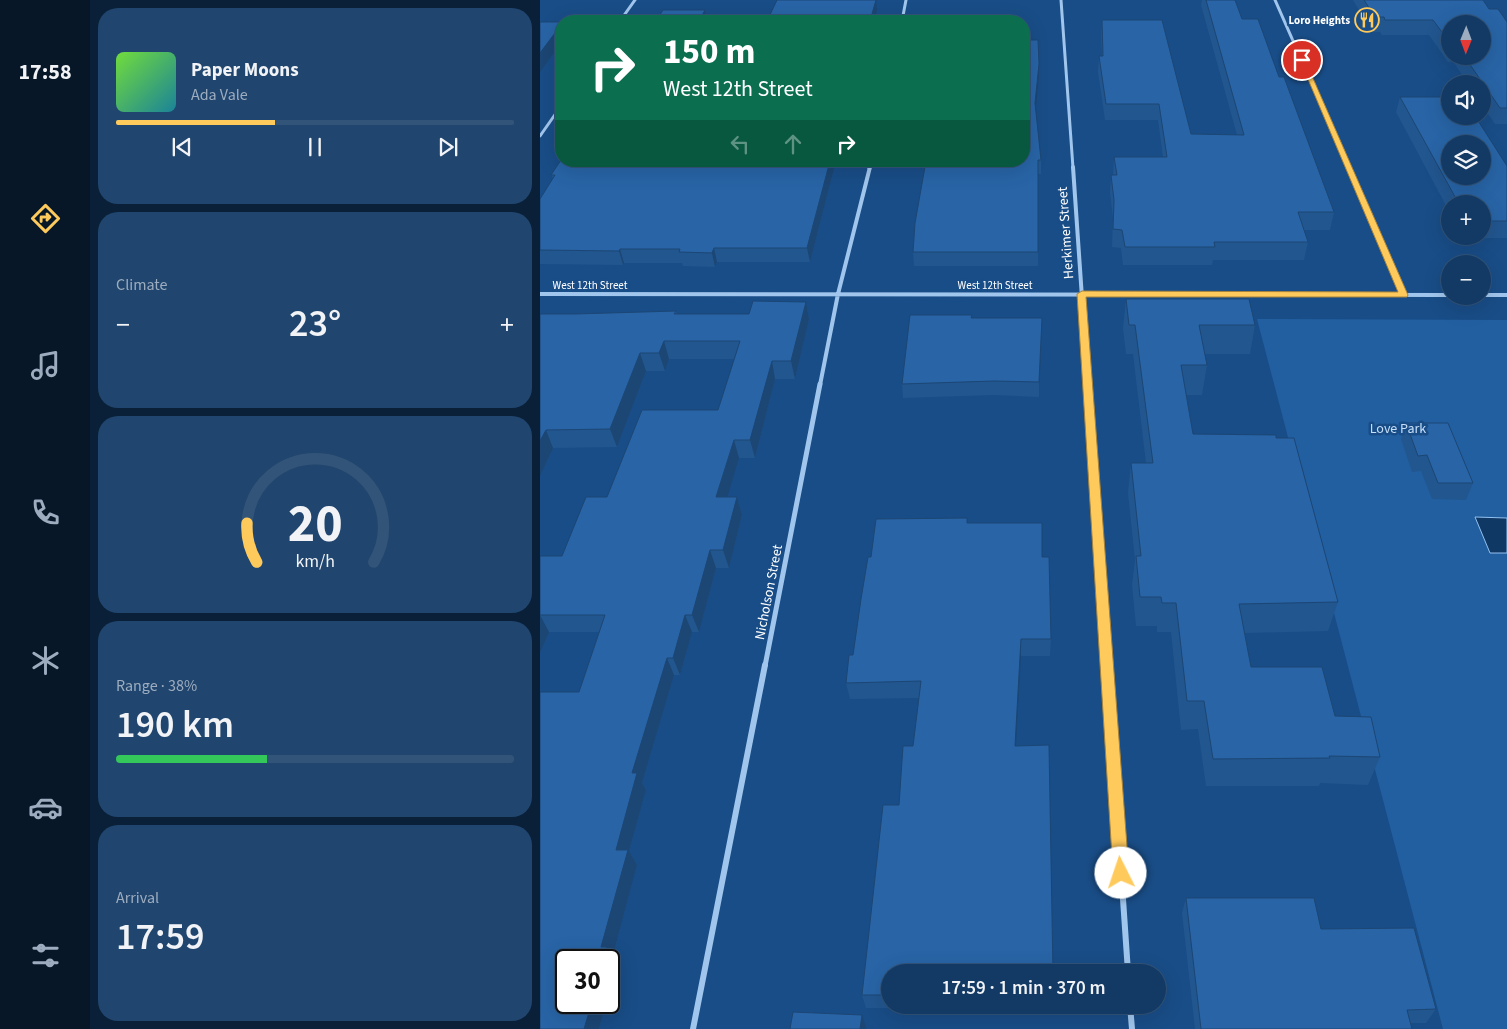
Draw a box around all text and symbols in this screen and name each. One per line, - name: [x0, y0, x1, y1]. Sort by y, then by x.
- restaurant icon: Loro Heights: [1354, 7, 1380, 33]
- place label: Loro Heights: [1289, 13, 1350, 28]
- north arrow: [1441, 15, 1491, 65]
- map controls: [1441, 15, 1491, 305]
- text: 150 m: [663, 27, 755, 77]
- icon: right: [580, 35, 645, 100]
- pin: [1281, 39, 1323, 81]
- icon: arrive: [1288, 46, 1316, 74]
- text: 17:58: [18, 56, 72, 88]
- text: Paper Moons: [191, 57, 299, 84]
- text: West 12th Street: [663, 73, 813, 105]
- button: sound: [1441, 75, 1491, 125]
- text: Ada Vale: [191, 84, 248, 106]
- icon: left: [726, 130, 754, 158]
- icon: ahead: [779, 130, 807, 158]
- icon: right: [832, 130, 860, 158]
- icon: previous: [168, 133, 196, 161]
- icon: pause: [301, 133, 329, 161]
- icon: next: [434, 133, 462, 161]
- button: layers: [1441, 135, 1491, 185]
- street label: Herkimer Street: [1053, 186, 1079, 280]
- button: +: [1441, 195, 1491, 245]
- icon: directions: [28, 201, 63, 236]
- button: −: [1441, 255, 1491, 305]
- text: Climate: [116, 274, 167, 296]
- street label: West 12th Street: [553, 278, 628, 293]
- street label: West 12th Street: [958, 278, 1033, 293]
- text: 23°: [289, 297, 341, 351]
- text: −: [116, 305, 130, 345]
- text: +: [500, 305, 514, 345]
- icon: music: [28, 348, 63, 383]
- park label: Love Park: [1370, 419, 1426, 439]
- text: 20: [288, 488, 342, 562]
- icon: phone: [28, 495, 63, 530]
- street label: Nicholson Street: [750, 543, 788, 642]
- text: km/h: [295, 549, 335, 574]
- icon: climate: [28, 643, 63, 678]
- text: Range · 38%: [116, 675, 197, 697]
- text: 190 km: [116, 698, 234, 752]
- icon: car: [28, 790, 63, 825]
- position arrow: [1094, 846, 1146, 898]
- text: Arrival: [116, 887, 159, 909]
- text: 17:59: [116, 910, 204, 964]
- icon: filters: [28, 938, 63, 973]
- speed limit sign: 30: [555, 949, 620, 1014]
- text: 17:59 · 1 min · 370 m: [941, 975, 1106, 1002]

